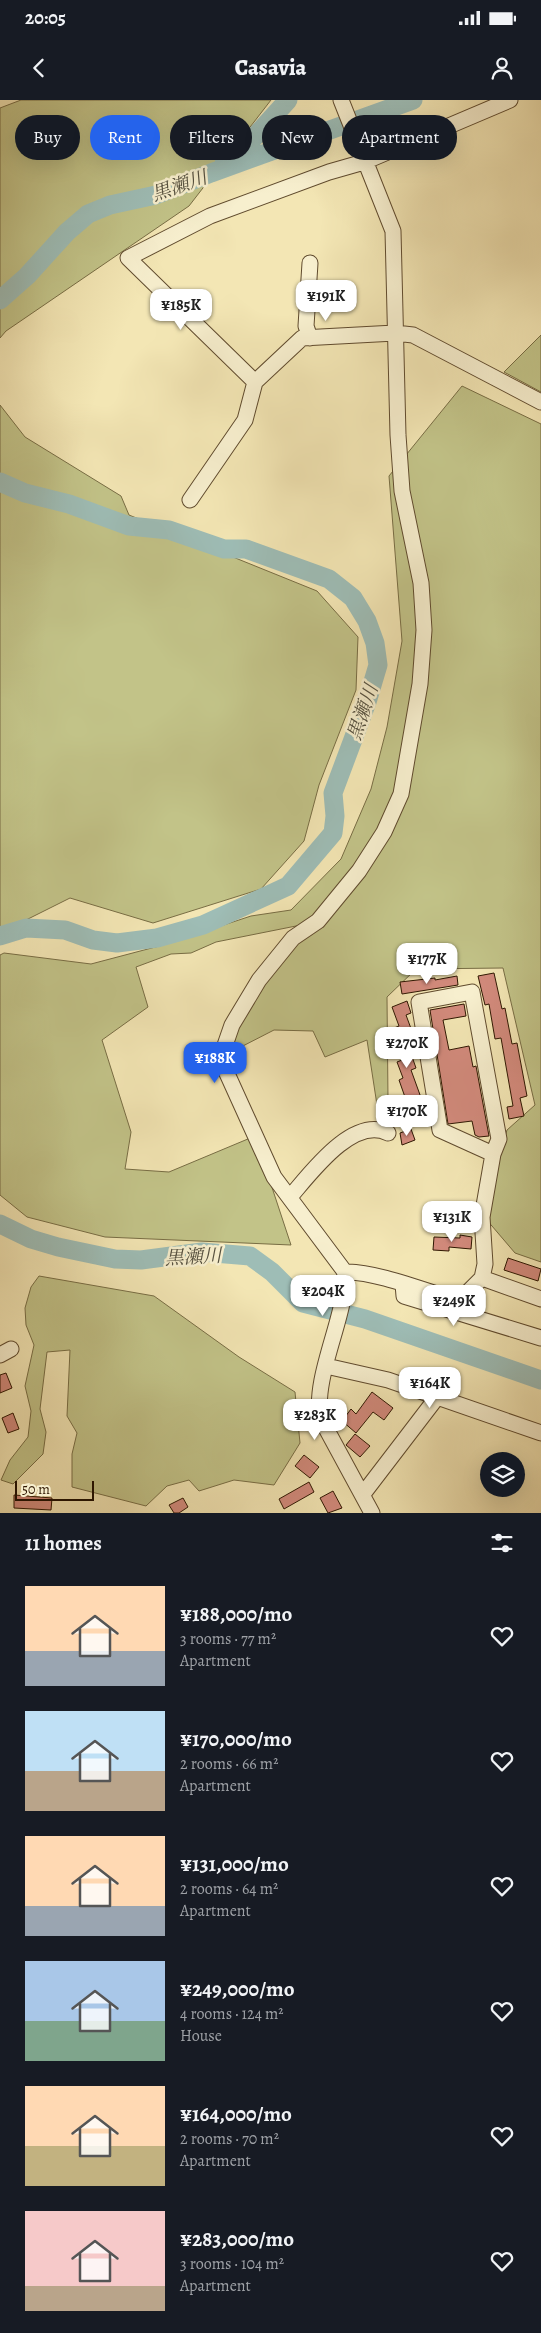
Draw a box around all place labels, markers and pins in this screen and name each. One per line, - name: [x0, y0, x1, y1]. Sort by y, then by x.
- pin: ¥191K: [291, 280, 361, 322]
- pin: ¥185K: [146, 288, 216, 331]
- pin: ¥177K: [392, 942, 462, 985]
- pin: ¥270K: [372, 1026, 442, 1069]
- pin: ¥188K: [180, 1042, 250, 1084]
- pin: ¥170K: [372, 1094, 442, 1137]
- pin: ¥131K: [417, 1200, 487, 1243]
- pin: ¥204K: [288, 1274, 358, 1317]
- pin: ¥249K: [419, 1284, 489, 1327]
- pin: ¥164K: [395, 1366, 465, 1409]
- pin: ¥283K: [280, 1398, 350, 1441]

